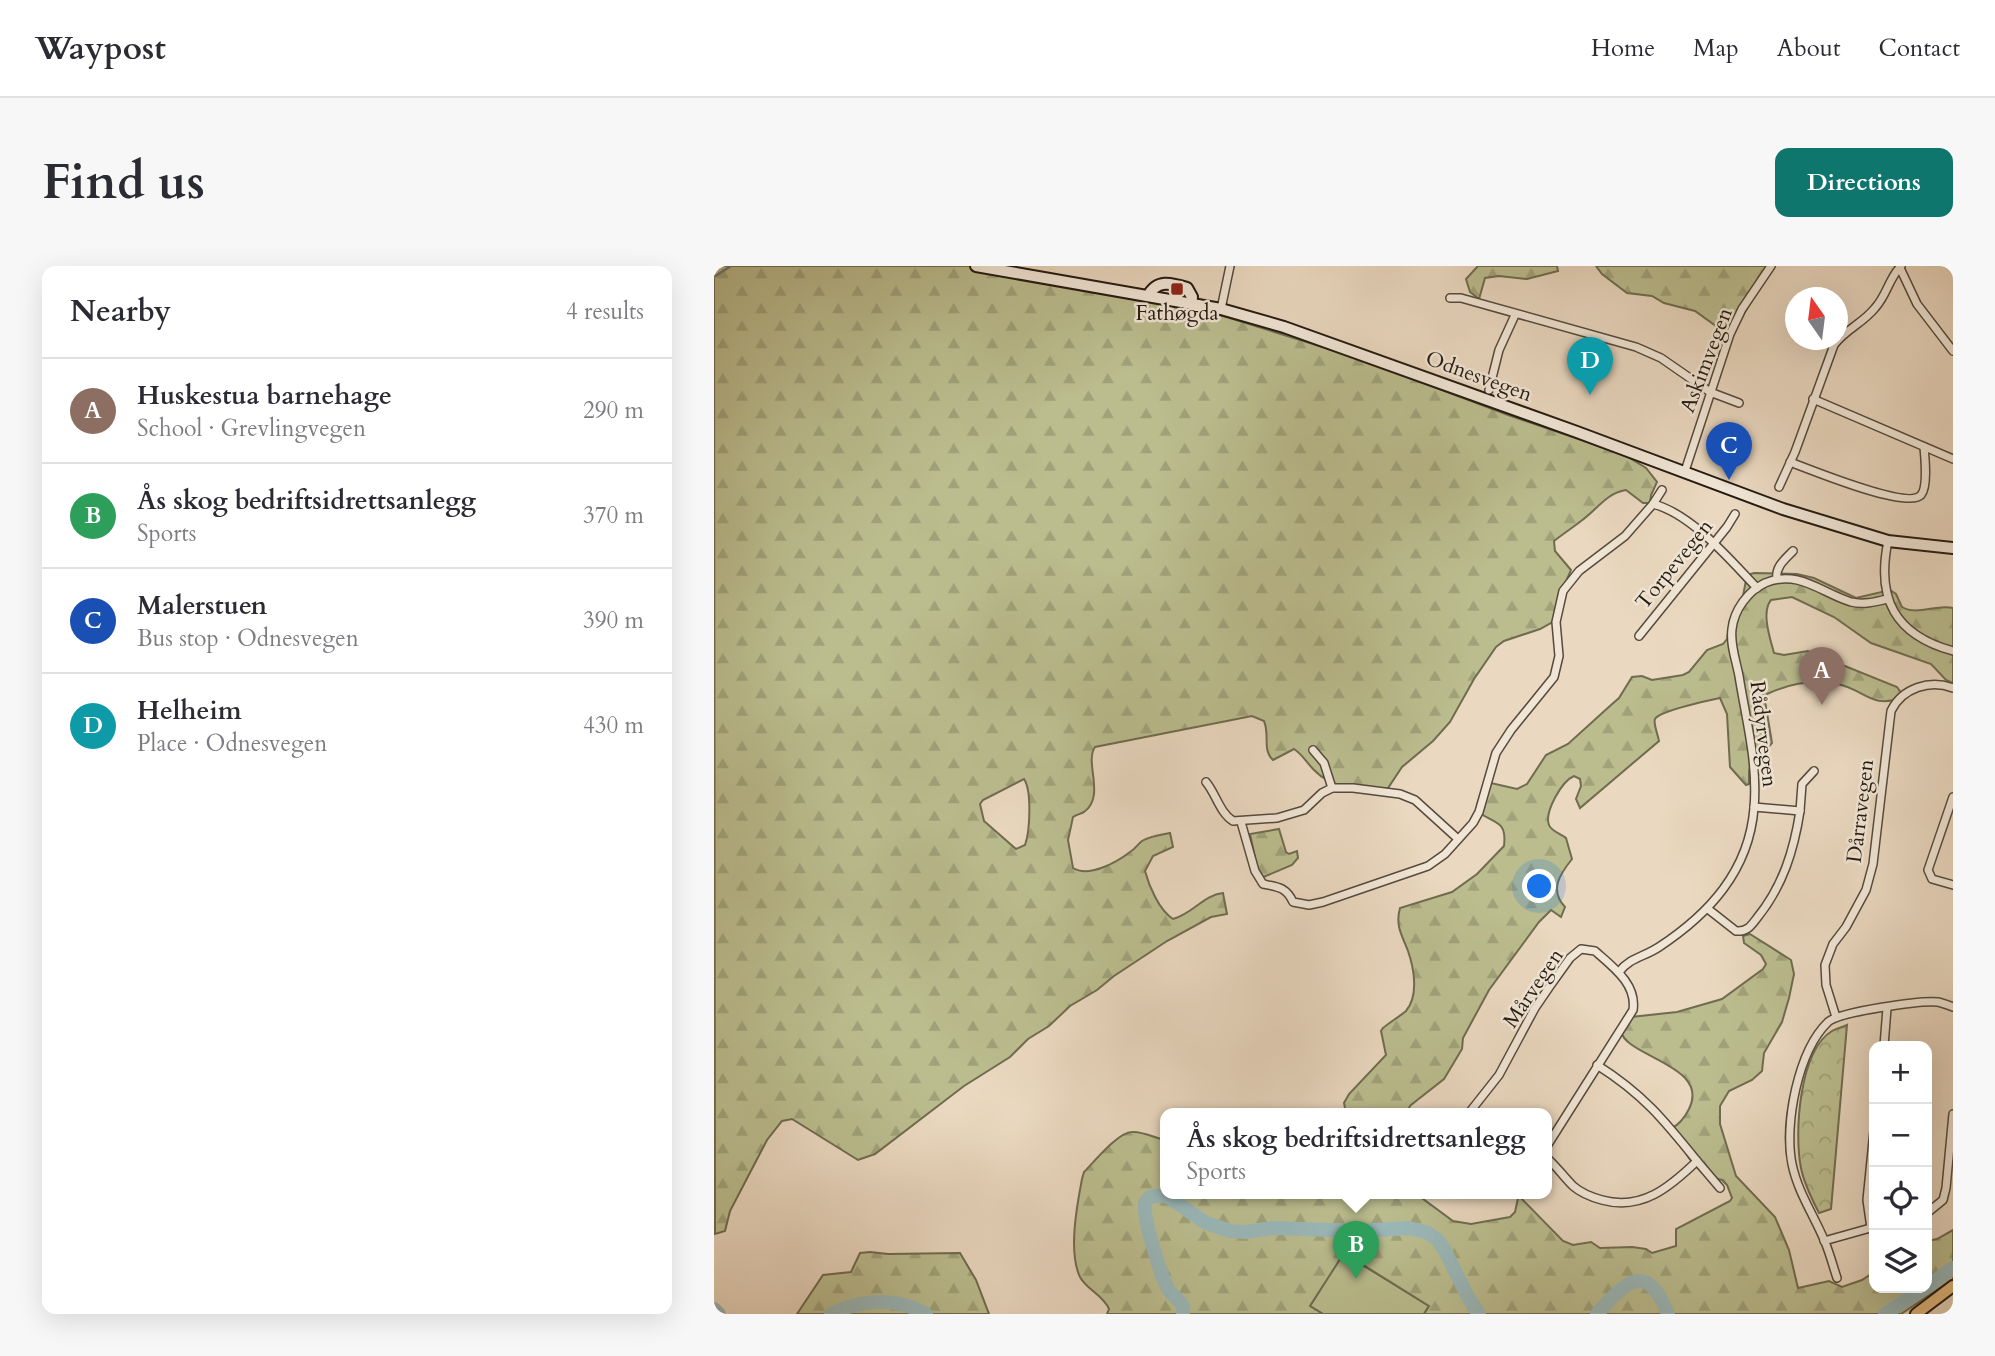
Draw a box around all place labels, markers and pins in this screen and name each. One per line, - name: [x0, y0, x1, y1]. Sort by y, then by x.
- marker: Fathøgda: [1169, 281, 1185, 297]
- place label: Fathøgda: [1135, 299, 1219, 328]
- pin: D: [1567, 337, 1613, 395]
- pin: C: [1706, 422, 1752, 480]
- pin: A: [1799, 647, 1845, 705]
- pin: B: [1333, 1221, 1379, 1279]

